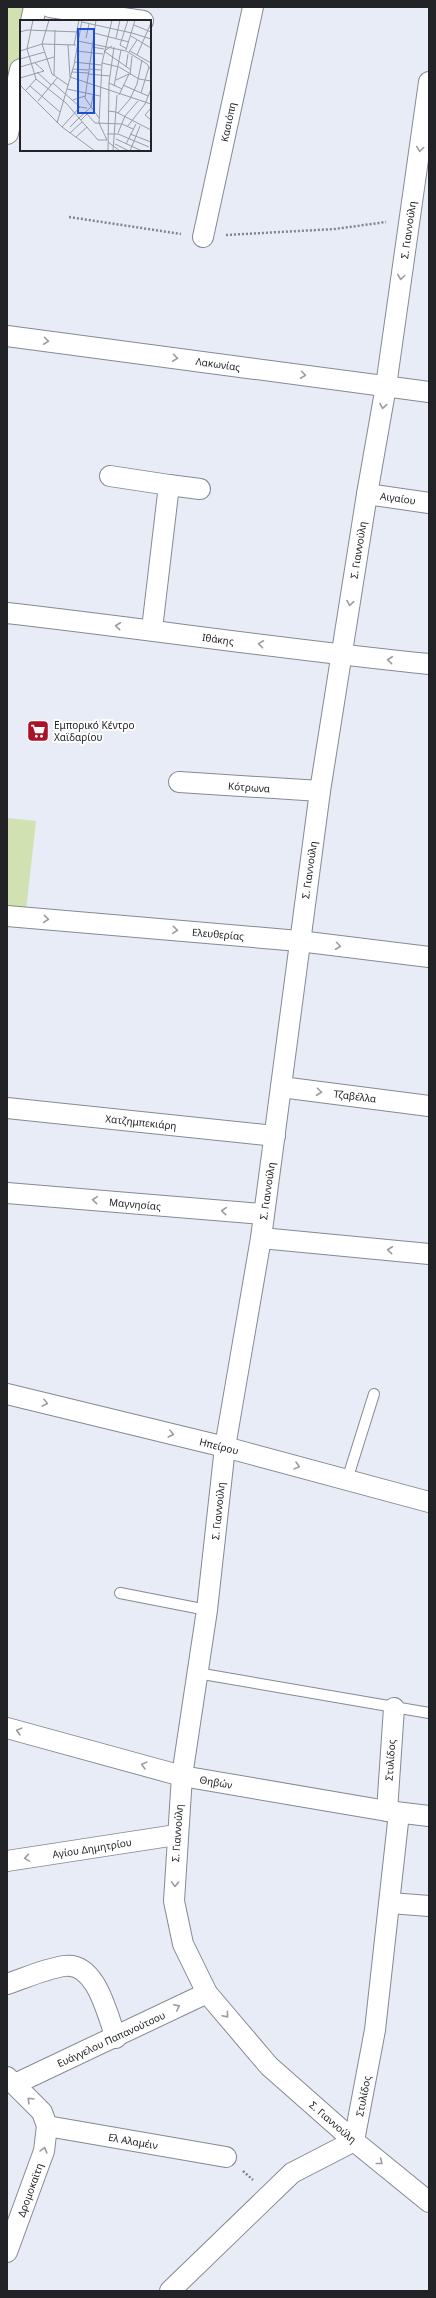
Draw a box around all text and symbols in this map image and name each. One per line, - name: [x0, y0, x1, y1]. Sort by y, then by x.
- inset map: [20, 20, 151, 151]
- street label: Κασιόπη: [217, 101, 239, 143]
- one-way arrow: [416, 146, 425, 152]
- street label: Σ. Γιαννούλη: [397, 200, 419, 260]
- one-way arrow: [397, 274, 406, 280]
- one-way arrow: [43, 336, 49, 345]
- one-way arrow: [171, 353, 178, 362]
- street label: Λακωνίας: [195, 354, 241, 374]
- one-way arrow: [300, 370, 307, 379]
- one-way arrow: [379, 403, 387, 409]
- street label: Αιγαίου: [379, 489, 417, 507]
- street label: Σ. Γιαννούλη: [347, 520, 369, 580]
- one-way arrow: [346, 600, 355, 606]
- one-way arrow: [115, 621, 121, 630]
- street label: Ιθάκης: [201, 630, 235, 648]
- one-way arrow: [258, 640, 264, 649]
- one-way arrow: [387, 656, 393, 665]
- supermarket icon: Εμπορικό Κέντρο Χαϊδαρίου: [25, 718, 51, 744]
- place label: Εμπορικό Κέντρο Χαϊδαρίου: [54, 718, 135, 744]
- street label: Κότρωνα: [228, 779, 271, 796]
- street label: Σ. Γιαννούλη: [298, 840, 320, 900]
- one-way arrow: [43, 914, 49, 923]
- street label: Ελευθερίας: [191, 925, 245, 943]
- one-way arrow: [172, 926, 178, 935]
- one-way arrow: [335, 941, 341, 950]
- street label: Τζαβέλλα: [333, 1086, 378, 1106]
- one-way arrow: [316, 1087, 322, 1096]
- street label: Χατζημπεκιάρη: [105, 1111, 177, 1133]
- street label: Σ. Γιαννούλη: [256, 1161, 278, 1221]
- street label: Μαγνησίας: [109, 1195, 162, 1213]
- one-way arrow: [92, 1196, 98, 1205]
- one-way arrow: [221, 1207, 228, 1216]
- one-way arrow: [387, 1246, 393, 1255]
- one-way arrow: [42, 1399, 48, 1407]
- one-way arrow: [167, 1429, 174, 1438]
- street label: Ηπείρου: [198, 1434, 240, 1458]
- one-way arrow: [293, 1461, 300, 1470]
- street label: Σ. Γιαννούλη: [208, 1481, 228, 1541]
- one-way arrow: [15, 1728, 22, 1736]
- street label: Στυλίδος: [382, 1739, 398, 1781]
- one-way arrow: [141, 1762, 147, 1770]
- street label: Θηβών: [199, 1772, 233, 1792]
- street label: Σ. Γιαννούλη: [168, 1804, 186, 1862]
- street label: Αγίου Δημητρίου: [51, 1835, 133, 1861]
- one-way arrow: [24, 1853, 30, 1862]
- one-way arrow: [170, 1881, 179, 1887]
- one-way arrow: [172, 2005, 180, 2012]
- street label: Ευάγγελου Παπανούτσου: [54, 2008, 168, 2070]
- one-way arrow: [221, 2010, 228, 2018]
- street label: Στυλίδος: [352, 2074, 374, 2118]
- one-way arrow: [27, 2097, 35, 2105]
- street label: Σ. Γιαννούλη: [307, 2098, 359, 2146]
- street label: Ελ Αλαμέιν: [107, 2130, 159, 2152]
- one-way arrow: [39, 2147, 48, 2154]
- one-way arrow: [376, 2158, 383, 2165]
- street label: Δρομοκαϊτη: [14, 2161, 46, 2219]

